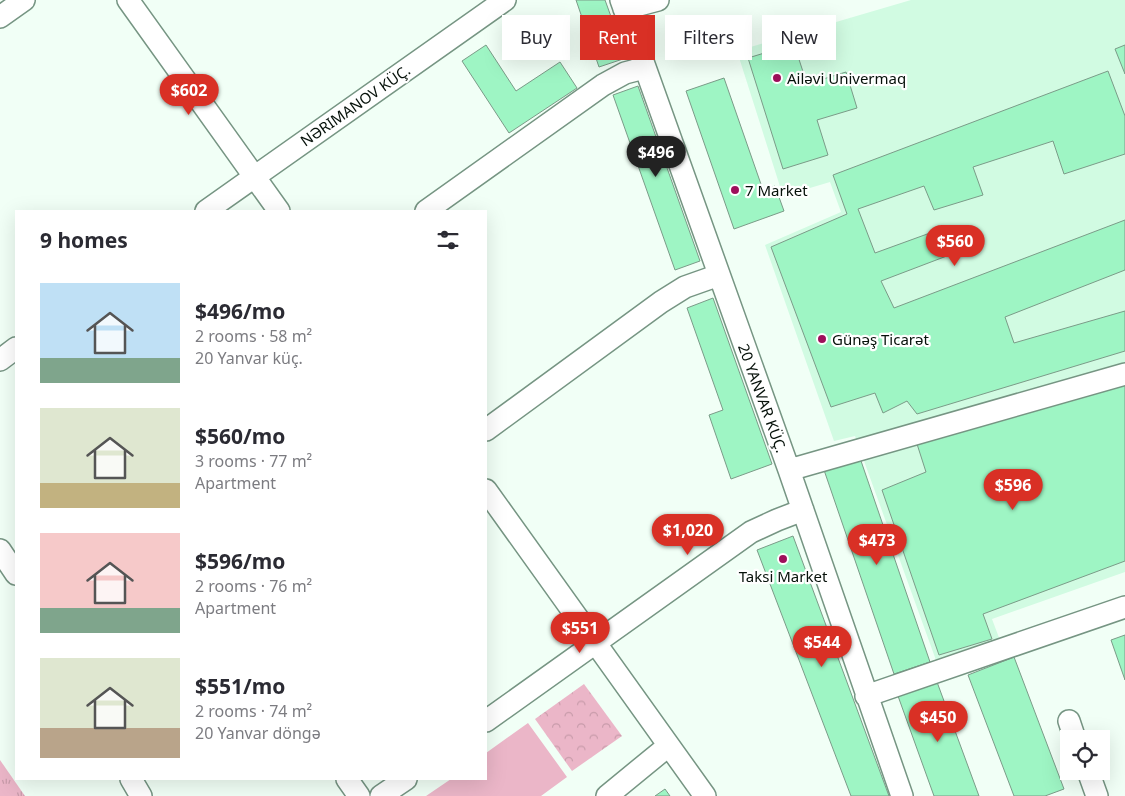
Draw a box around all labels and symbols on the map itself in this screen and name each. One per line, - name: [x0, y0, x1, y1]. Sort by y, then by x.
- street label: NƏRIMANOV KÜÇ.: [296, 60, 414, 150]
- place label: Ailəvi Univermaq: [787, 68, 906, 88]
- marker: Ailəvi Univermaq: [771, 72, 783, 84]
- pin: $602: [159, 74, 219, 116]
- pin: $496: [626, 136, 686, 178]
- place label: 7 Market: [745, 180, 808, 200]
- marker: 7 Market: [729, 184, 741, 196]
- pin: $560: [925, 224, 985, 267]
- place label: Günəş Ticarət: [832, 329, 929, 349]
- marker: Günəş Ticarət: [816, 333, 828, 345]
- street label: 20 YANVAR KÜÇ.: [734, 341, 792, 455]
- pin: $596: [983, 468, 1043, 511]
- pin: $1,020: [647, 514, 729, 556]
- pin: $473: [847, 524, 907, 566]
- marker: Taksi Market: [777, 553, 789, 565]
- place label: Taksi Market: [739, 566, 828, 586]
- pin: $551: [550, 612, 610, 654]
- pin: $544: [792, 626, 852, 668]
- pin: $450: [908, 700, 968, 743]

